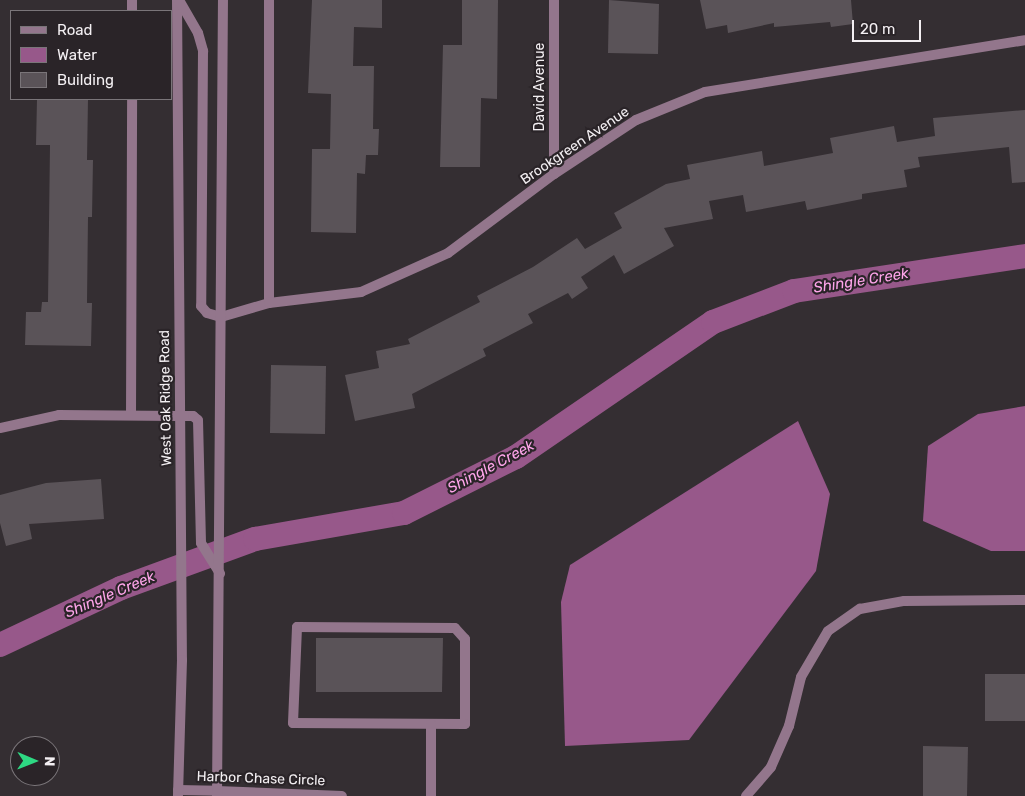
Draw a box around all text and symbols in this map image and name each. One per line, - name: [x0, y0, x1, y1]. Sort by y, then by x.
- legend: [10, 10, 172, 100]
- scale bar: [855, 10, 924, 42]
- text: 20 m: [860, 20, 895, 38]
- text: Road: [57, 21, 93, 39]
- street label: David Avenue: [532, 42, 548, 132]
- text: Water: [57, 46, 97, 64]
- text: Building: [57, 71, 114, 89]
- street label: Brookgreen Avenue: [517, 103, 633, 189]
- water label: Shingle Creek: [812, 265, 910, 297]
- street label: West Oak Ridge Road: [156, 330, 176, 466]
- water label: Shingle Creek: [444, 437, 538, 497]
- water label: Shingle Creek: [62, 568, 158, 622]
- north arrow: [10, 736, 60, 786]
- text: N: [41, 756, 58, 766]
- street label: Harbor Chase Circle: [196, 768, 326, 790]

